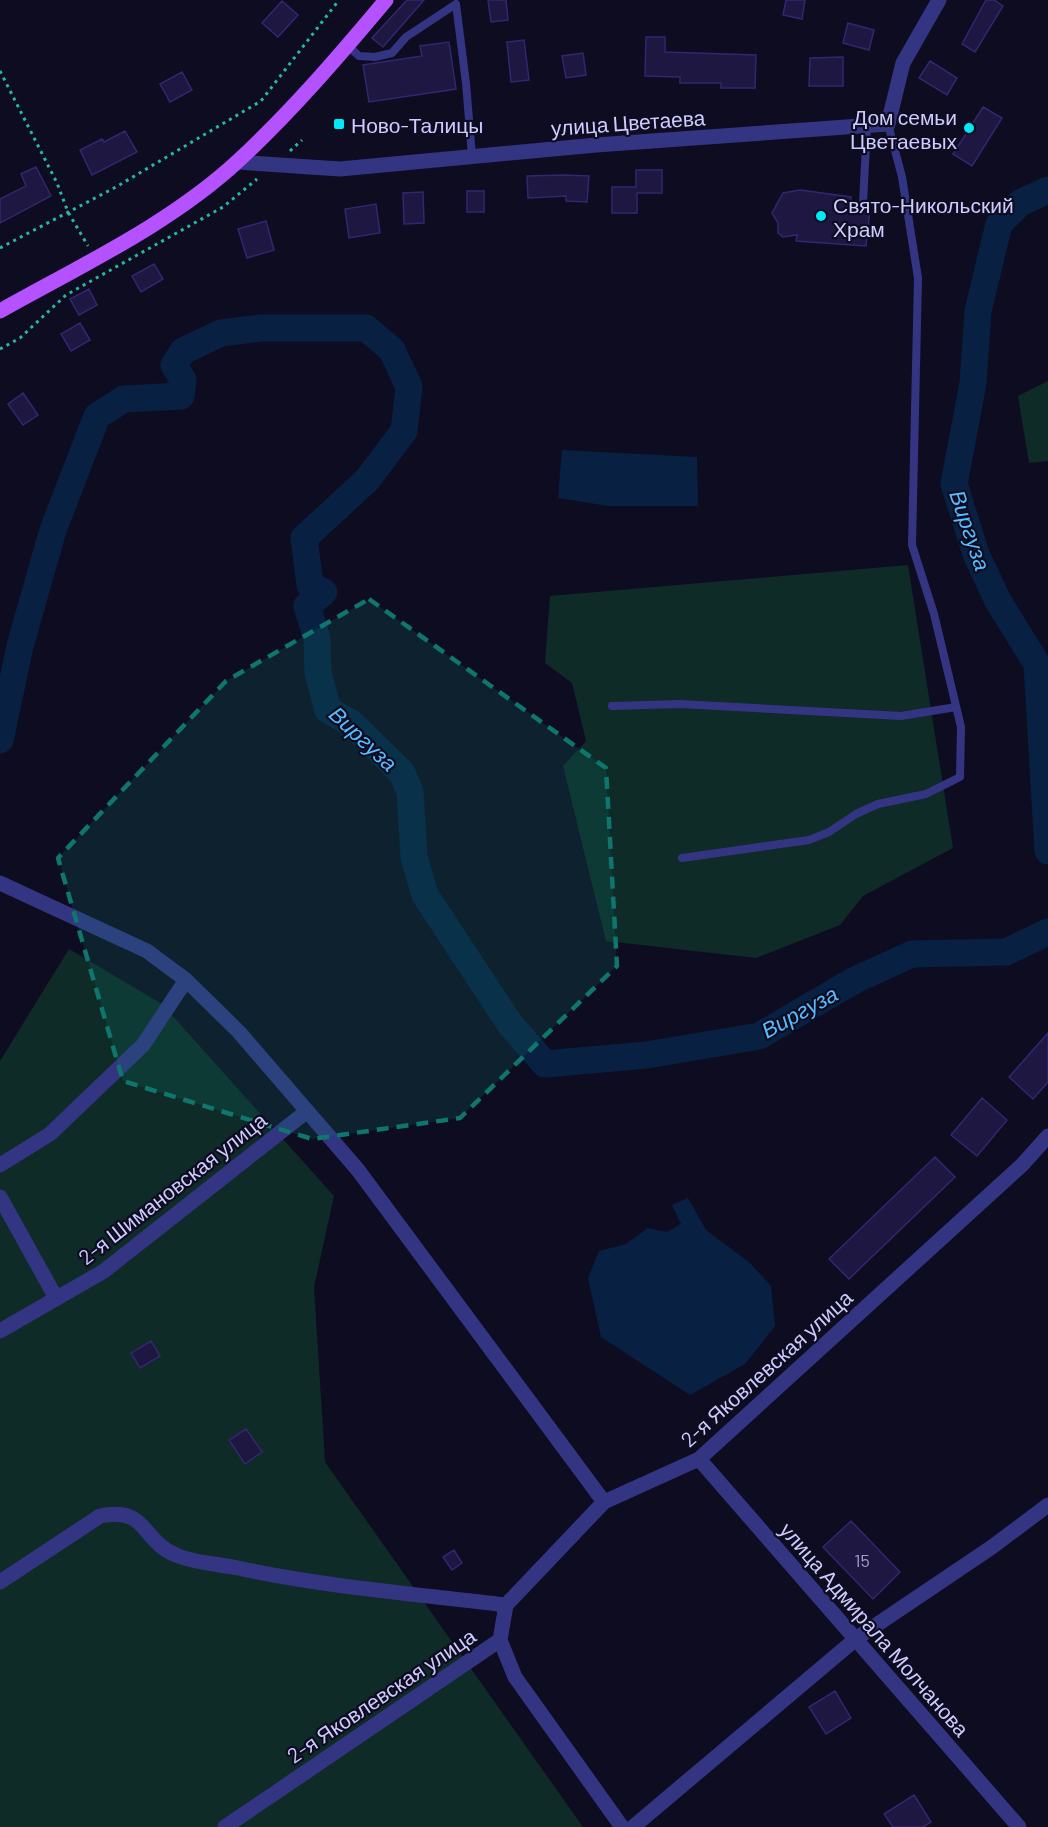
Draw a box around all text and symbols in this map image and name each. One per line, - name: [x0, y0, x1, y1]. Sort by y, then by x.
- street label: улица Цветаева: [550, 104, 706, 140]
- place label: Дом семьи Цветаевых: [850, 104, 957, 153]
- place label: Ново-Талицы: [351, 112, 483, 137]
- marker: Ново-Талицы: [332, 117, 346, 131]
- marker: Дом семьи Цветаевых: [962, 121, 976, 135]
- place label: Свято-Никольский Храм: [833, 192, 1014, 241]
- marker: Свято-Никольский Храм: [814, 209, 828, 223]
- water label: Виргуза: [944, 486, 997, 574]
- water label: Виргуза: [324, 700, 403, 777]
- water label: Виргуза: [756, 979, 842, 1043]
- street label: 2-я Шимановская улица: [73, 1107, 271, 1269]
- street label: 2-я Яковлевская улица: [675, 1284, 857, 1452]
- street label: улица Адмирала Молчанова: [775, 1517, 975, 1741]
- house number: 15: [854, 1549, 870, 1571]
- street label: 2-я Яковлевская улица: [282, 1622, 480, 1767]

